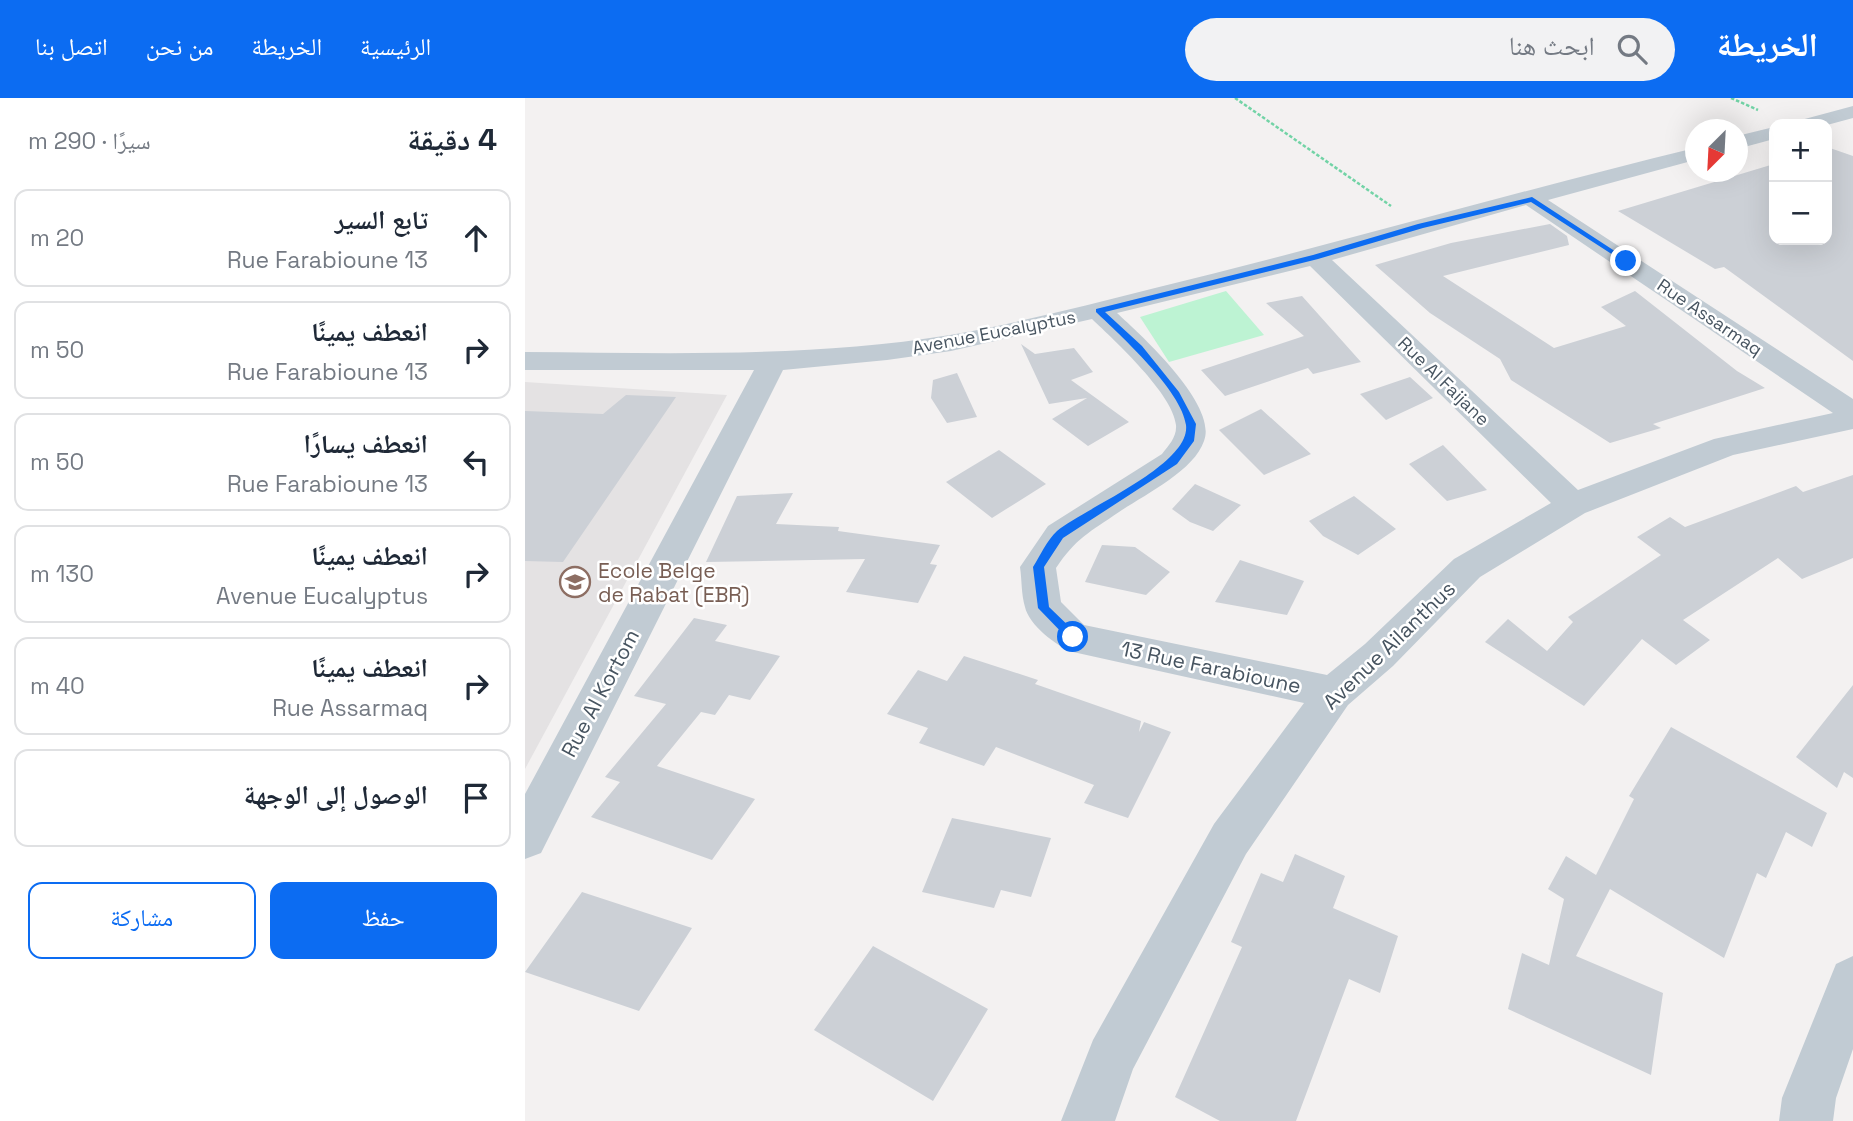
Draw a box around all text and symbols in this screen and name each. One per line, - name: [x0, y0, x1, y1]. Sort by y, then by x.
- search box: [1185, 18, 1675, 81]
- text: الخريطة: [1717, 24, 1818, 66]
- text: ابحث هنا: [1509, 29, 1595, 63]
- icon: search: [1613, 30, 1651, 68]
- text: اتصل بنا: [35, 31, 108, 62]
- text: من نحن: [146, 31, 213, 62]
- text: الخريطة: [251, 31, 322, 62]
- text: الرئيسية: [360, 31, 431, 62]
- north arrow: [1685, 119, 1748, 182]
- map controls: [1769, 119, 1832, 245]
- button: +: [1769, 119, 1832, 182]
- text: 4 دقيقة: [407, 120, 497, 159]
- text: سيرًا · 290 m: [28, 126, 151, 156]
- button: −: [1769, 182, 1832, 245]
- text: تابع السير: [335, 203, 428, 237]
- icon: ahead: [457, 219, 495, 257]
- text: 20 m: [30, 223, 84, 253]
- text: 13 Rue Farabioune: [227, 245, 428, 275]
- route end: [1610, 245, 1641, 276]
- street label: Rue Assarmaq: [1653, 273, 1767, 361]
- street label: Avenue Eucalyptus: [910, 305, 1078, 359]
- text: انعطف يمينًا: [311, 315, 428, 349]
- icon: right: [457, 331, 495, 369]
- street label: Rue Al Faijane: [1393, 332, 1495, 430]
- text: 50 m: [30, 335, 84, 365]
- text: 13 Rue Farabioune: [227, 357, 428, 387]
- text: انعطف يسارًا: [304, 427, 428, 461]
- icon: left: [457, 443, 495, 481]
- text: 50 m: [30, 447, 84, 477]
- text: 13 Rue Farabioune: [227, 469, 428, 499]
- text: انعطف يمينًا: [311, 539, 428, 573]
- icon: right: [457, 555, 495, 593]
- place label: Ecole Belge de Rabat (EBR): [598, 557, 749, 608]
- text: 130 m: [30, 559, 94, 589]
- school or university icon: Ecole Belge de Rabat (EBR): [558, 565, 592, 599]
- street label: Avenue Ailanthus: [1317, 575, 1461, 715]
- text: Avenue Eucalyptus: [216, 581, 428, 611]
- route start: [1057, 621, 1088, 652]
- street label: Rue Al Kortom: [555, 624, 645, 762]
- street label: 13 Rue Farabioune: [1118, 635, 1304, 699]
- text: انعطف يمينًا: [311, 651, 428, 685]
- icon: right: [457, 667, 495, 705]
- text: 40 m: [30, 671, 85, 701]
- text: Rue Assarmaq: [272, 693, 428, 723]
- text: الوصول إلى الوجهة: [244, 778, 428, 812]
- icon: arrive: [457, 779, 495, 817]
- button: مشاركة: [28, 882, 256, 959]
- button: حفظ: [270, 882, 497, 959]

